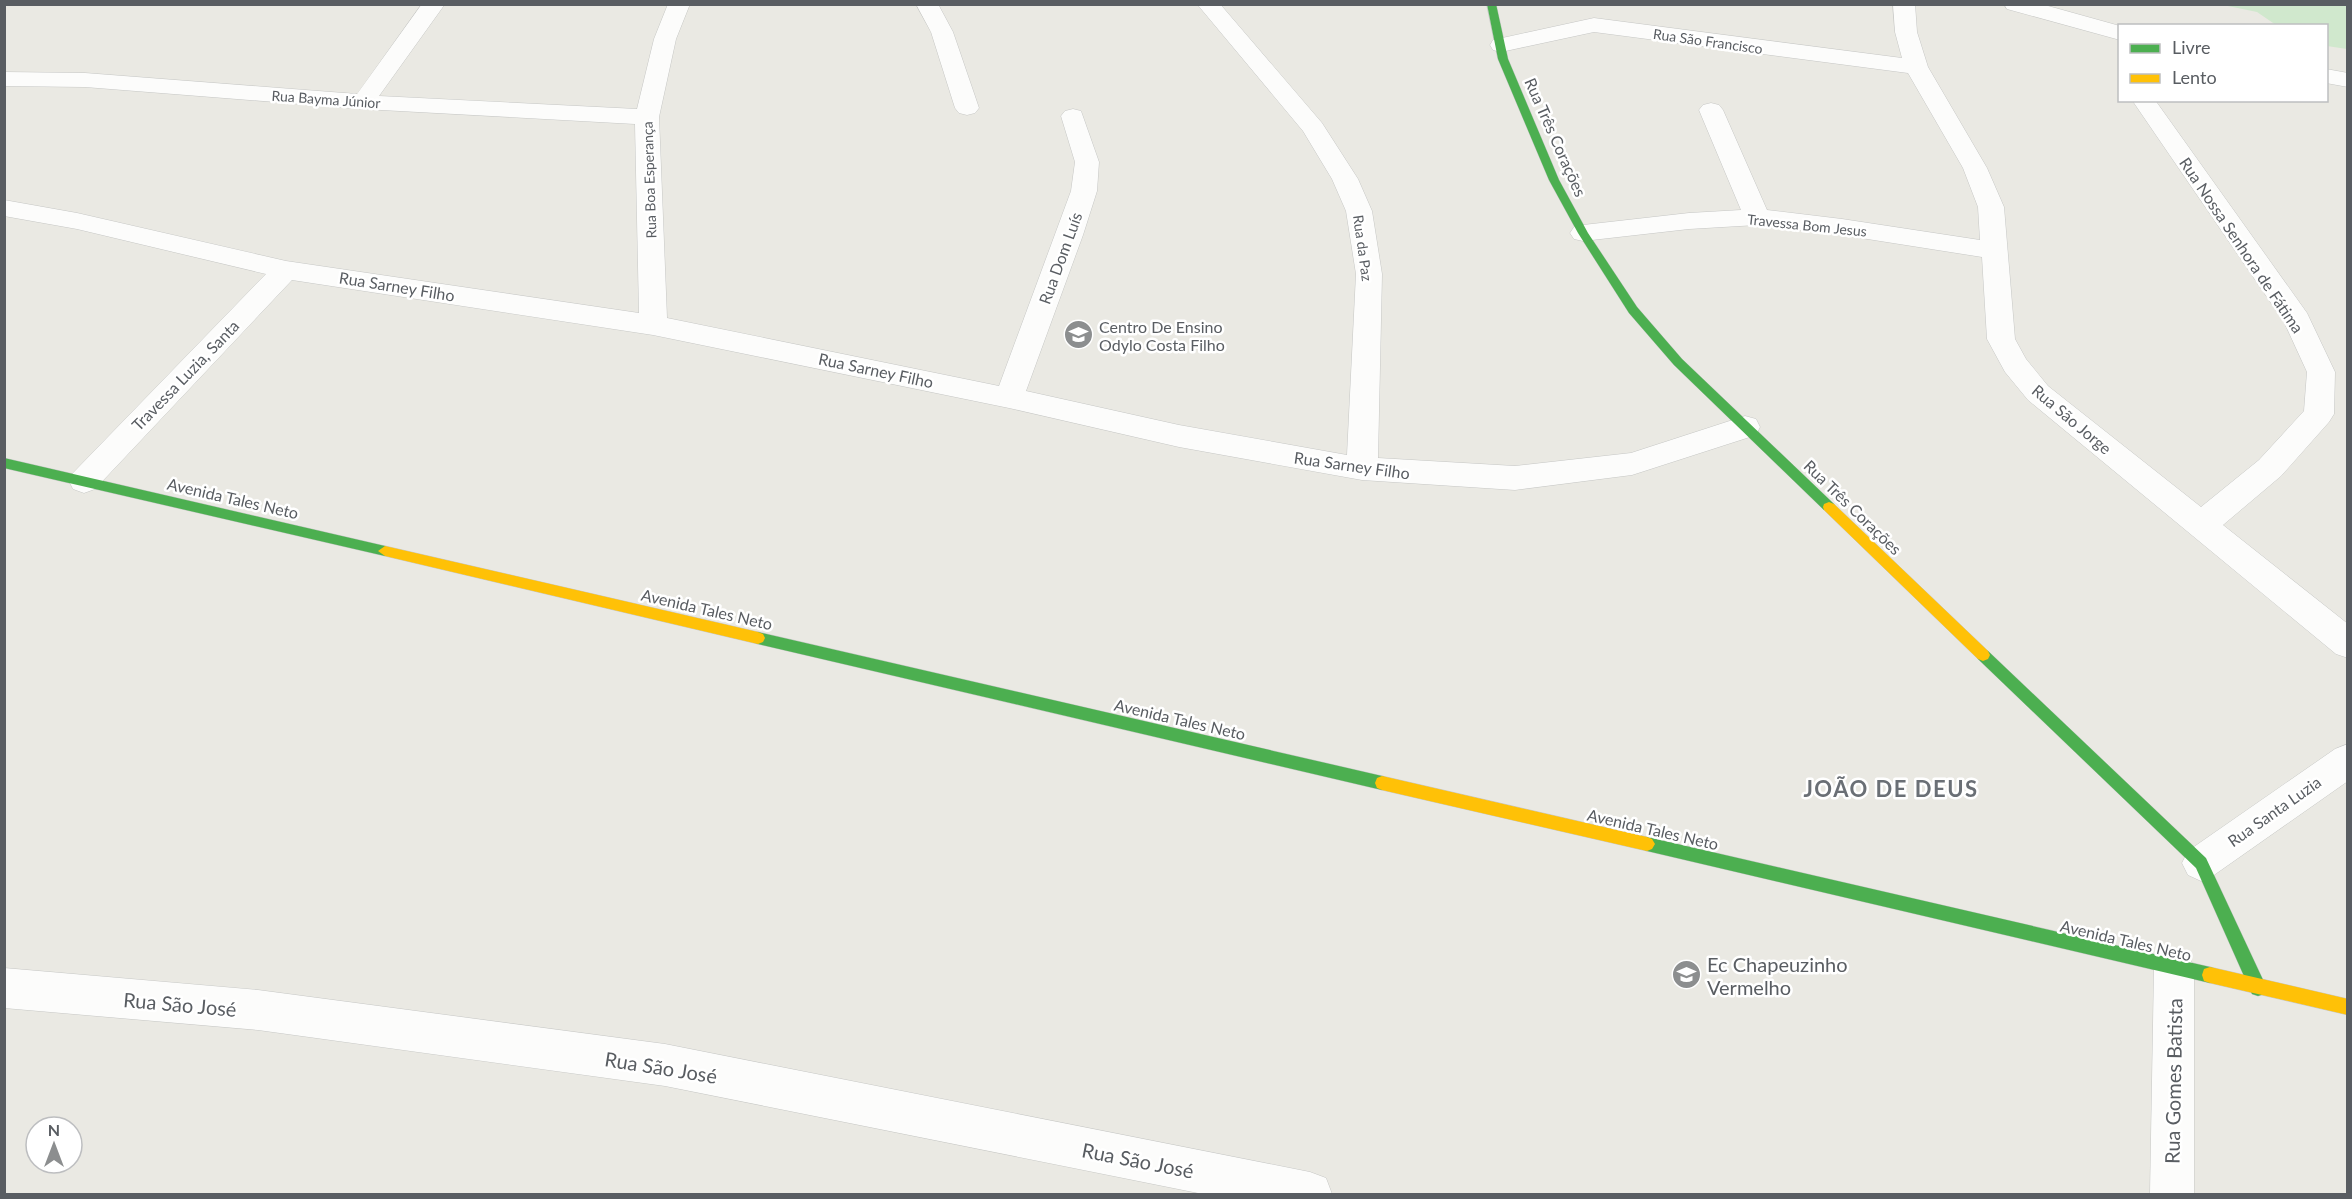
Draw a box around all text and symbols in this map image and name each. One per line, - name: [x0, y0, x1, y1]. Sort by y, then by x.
- legend: [2118, 24, 2328, 102]
- street label: Rua São Francisco: [1652, 25, 1764, 57]
- text: Livre: [2172, 36, 2211, 58]
- text: Lento: [2172, 66, 2217, 88]
- street label: Rua Três Corações: [1521, 75, 1591, 199]
- street label: Rua Bayma Júnior: [271, 87, 381, 111]
- street label: Rua Boa Esperança: [638, 121, 660, 239]
- street label: Rua Nossa Senhora de Fátima: [2176, 154, 2308, 336]
- street label: Rua Dom Luís: [1035, 209, 1085, 307]
- street label: Travessa Bom Jesus: [1746, 210, 1868, 240]
- street label: Rua da Paz: [1350, 214, 1376, 282]
- street label: Rua Sarney Filho: [338, 267, 456, 305]
- street label: Travessa Luzia, Santa: [127, 316, 243, 434]
- place label: Centro De Ensino Odylo Costa Filho: [1099, 317, 1225, 354]
- school or university icon: Centro De Ensino Odylo Costa Filho: [1062, 319, 1094, 351]
- street label: Rua Sarney Filho: [817, 349, 935, 391]
- street label: Rua São Jorge: [2028, 380, 2116, 458]
- street label: Rua Sarney Filho: [1293, 447, 1411, 483]
- street label: Rua Três Corações: [1800, 456, 1906, 558]
- street label: Avenida Tales Neto: [166, 474, 300, 522]
- street label: Avenida Tales Neto: [640, 585, 774, 633]
- street label: Avenida Tales Neto: [1113, 695, 1247, 743]
- street label: Rua Santa Luzia: [2224, 772, 2324, 850]
- district label: JOÃO DE DEUS: [1803, 775, 1979, 802]
- street label: Avenida Tales Neto: [1586, 805, 1720, 853]
- street label: Avenida Tales Neto: [2059, 916, 2193, 964]
- place label: Ec Chapeuzinho Vermelho: [1707, 952, 1848, 999]
- school or university icon: Ec Chapeuzinho Vermelho: [1670, 959, 1702, 991]
- street label: Rua São José: [122, 987, 238, 1021]
- street label: Rua Gomes Batista: [2160, 998, 2186, 1164]
- street label: Rua São José: [603, 1046, 719, 1088]
- north arrow: [24, 1115, 84, 1175]
- text: N: [48, 1120, 60, 1139]
- street label: Rua São José: [1080, 1137, 1196, 1183]

